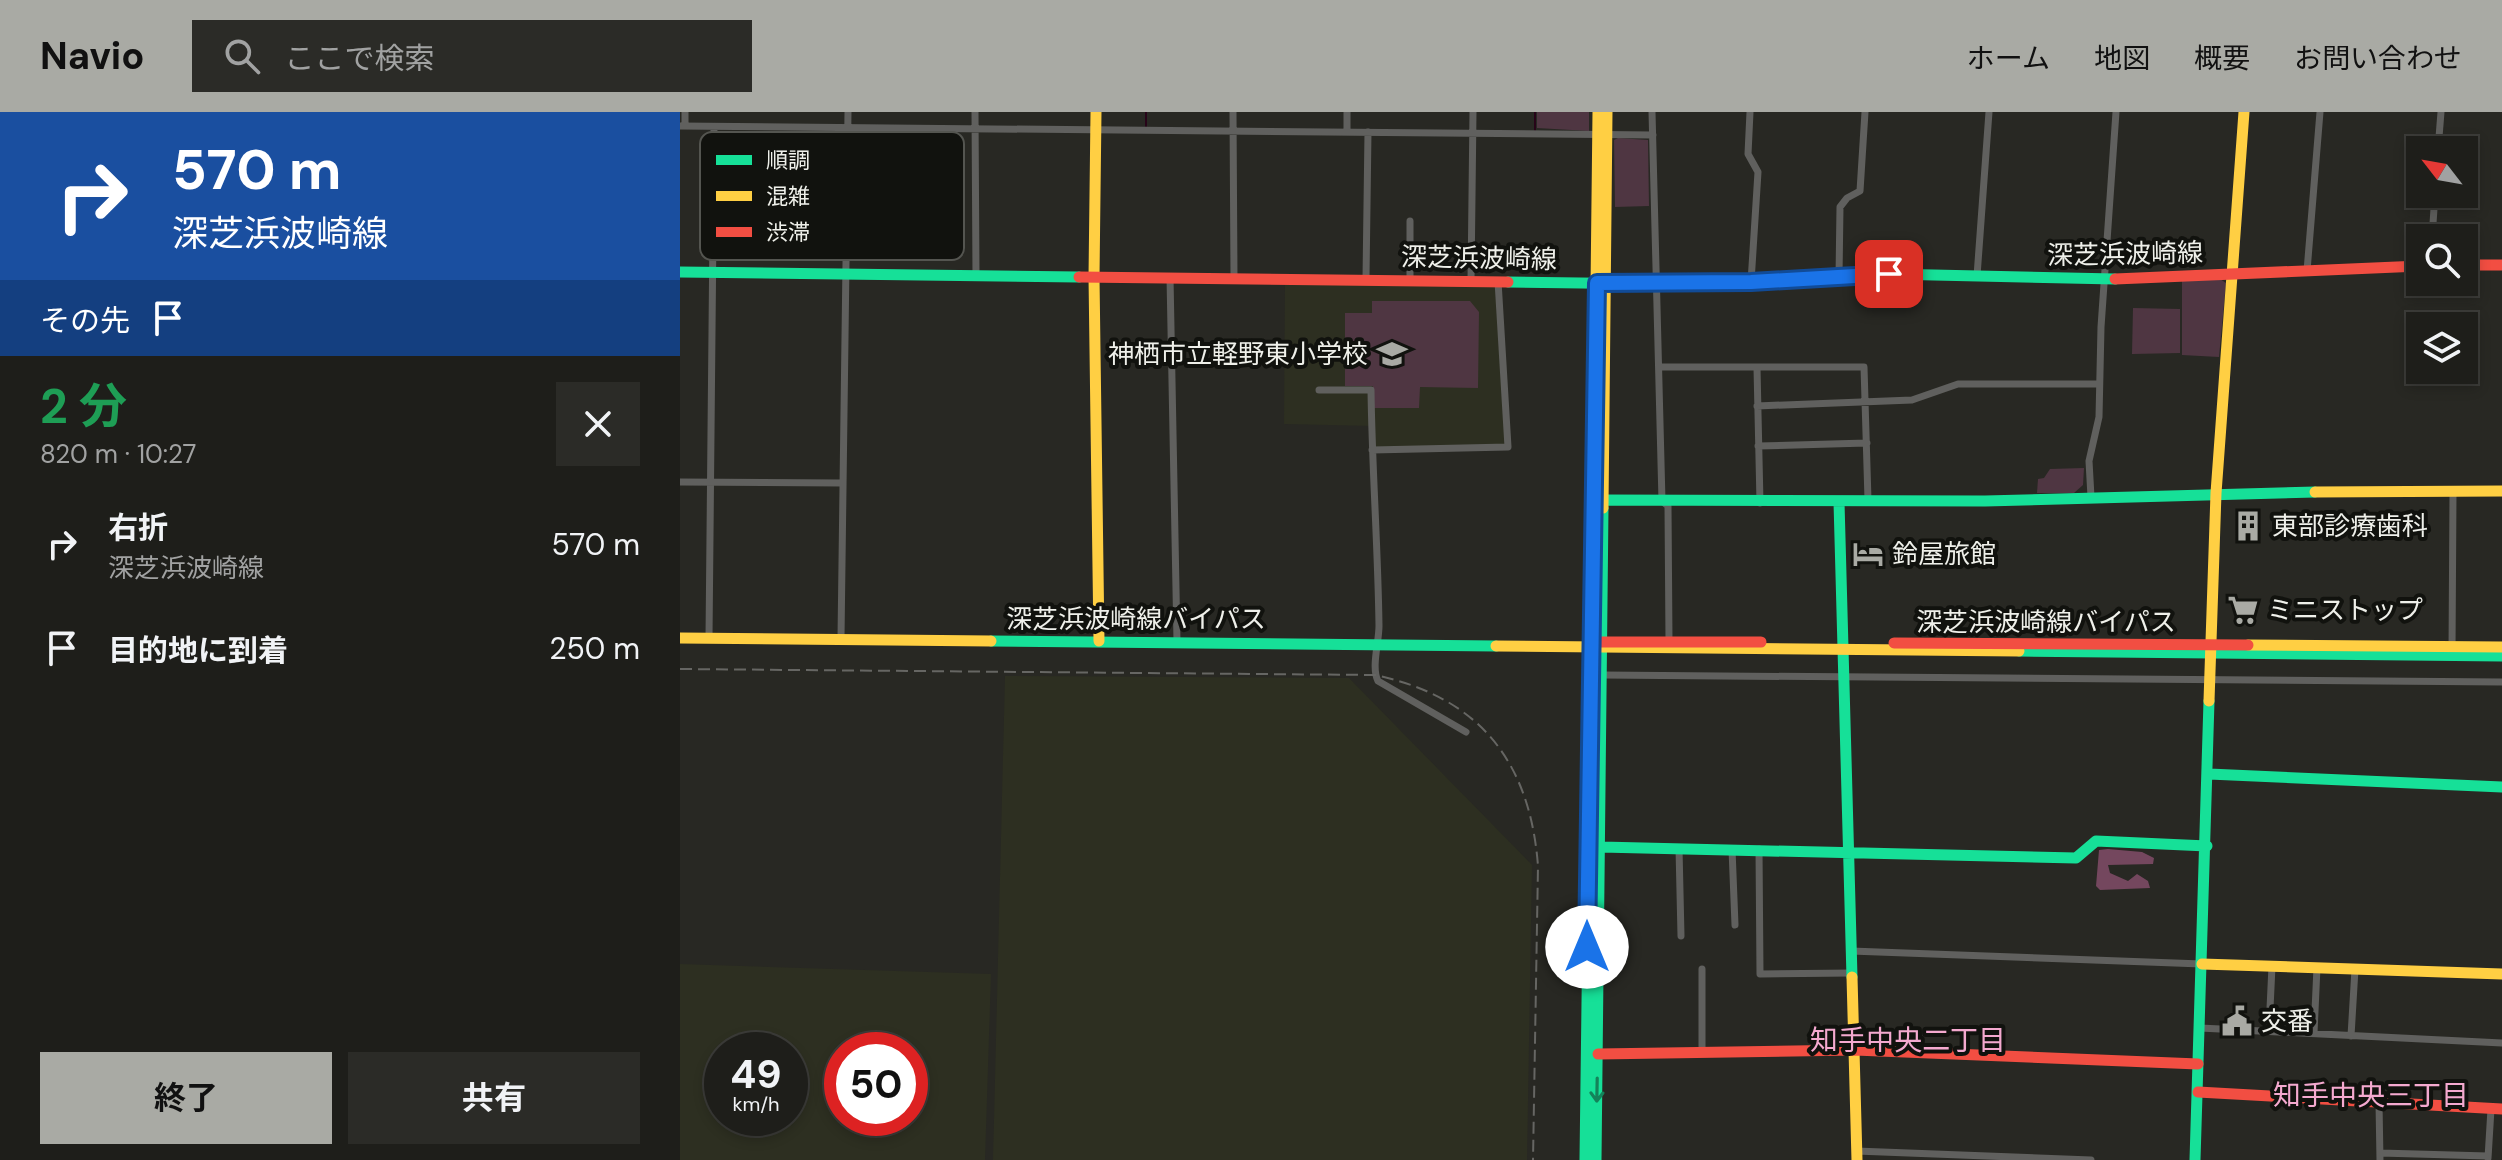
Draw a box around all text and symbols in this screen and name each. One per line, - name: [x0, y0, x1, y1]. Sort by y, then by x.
- search box: [192, 20, 752, 92]
- text: Navio: [40, 31, 144, 81]
- icon: search: [220, 34, 264, 78]
- text: ここで検索: [284, 39, 434, 78]
- text: ホーム: [1967, 40, 2050, 77]
- text: 地図: [2094, 40, 2150, 77]
- text: 概要: [2194, 40, 2250, 77]
- text: お問い合わせ: [2294, 40, 2462, 77]
- legend: [700, 132, 964, 260]
- text: 570 m: [172, 133, 341, 206]
- north arrow: [2406, 136, 2478, 208]
- map controls: [2406, 136, 2478, 384]
- icon: right: [40, 144, 144, 248]
- text: 順調: [766, 146, 810, 175]
- text: 混雑: [766, 182, 810, 211]
- text: 深芝浜波崎線: [172, 210, 388, 257]
- text: 渋滞: [766, 218, 810, 247]
- button: search: [2406, 224, 2478, 296]
- street label: 深芝浜波崎線: [2047, 236, 2203, 272]
- street label: 深芝浜波崎線: [1401, 240, 1557, 276]
- pin: [1855, 240, 1923, 308]
- icon: arrive: [1867, 252, 1911, 296]
- icon: arrive: [146, 296, 190, 340]
- text: その先: [40, 301, 130, 340]
- button: layers: [2406, 312, 2478, 384]
- place label: 神栖市立軽野東小学校: [1108, 337, 1368, 371]
- school or university icon: 神栖市立軽野東小学校: [1375, 337, 1409, 371]
- text: 2 分: [40, 375, 127, 438]
- button: close: [556, 382, 640, 466]
- text: 820 m · 10:27: [40, 437, 197, 471]
- text: 右折: [108, 508, 168, 547]
- building icon: 東部診療歯科: [2231, 509, 2265, 543]
- place label: 東部診療歯科: [2272, 509, 2428, 543]
- icon: right: [40, 522, 84, 566]
- text: 570 m: [551, 525, 640, 564]
- hotel icon: 鈴屋旅館: [1851, 537, 1885, 571]
- place label: 鈴屋旅館: [1892, 537, 1996, 571]
- text: 深芝浜波崎線: [108, 551, 264, 585]
- supermarket icon: ミニストップ: [2226, 593, 2260, 627]
- place label: ミニストップ: [2267, 593, 2423, 627]
- street label: 深芝浜波崎線バイパス: [1006, 602, 1266, 636]
- street label: 深芝浜波崎線バイパス: [1916, 605, 2176, 639]
- icon: arrive: [40, 626, 84, 670]
- text: 250 m: [549, 629, 640, 668]
- text: 目的地に到着: [108, 631, 288, 670]
- position arrow: [1545, 905, 1629, 989]
- public building icon: 交番: [2220, 1004, 2254, 1038]
- place label: 交番: [2261, 1004, 2313, 1038]
- district label: 知手中央二丁目: [1810, 1022, 2006, 1059]
- speed limit sign: 50: [824, 1032, 928, 1136]
- text: 49: [730, 1048, 782, 1100]
- button: 終了: [40, 1052, 332, 1144]
- button: 共有: [348, 1052, 640, 1144]
- one-way arrow: [1589, 1076, 1605, 1103]
- district label: 知手中央三丁目: [2273, 1077, 2469, 1114]
- text: km/h: [732, 1091, 780, 1117]

